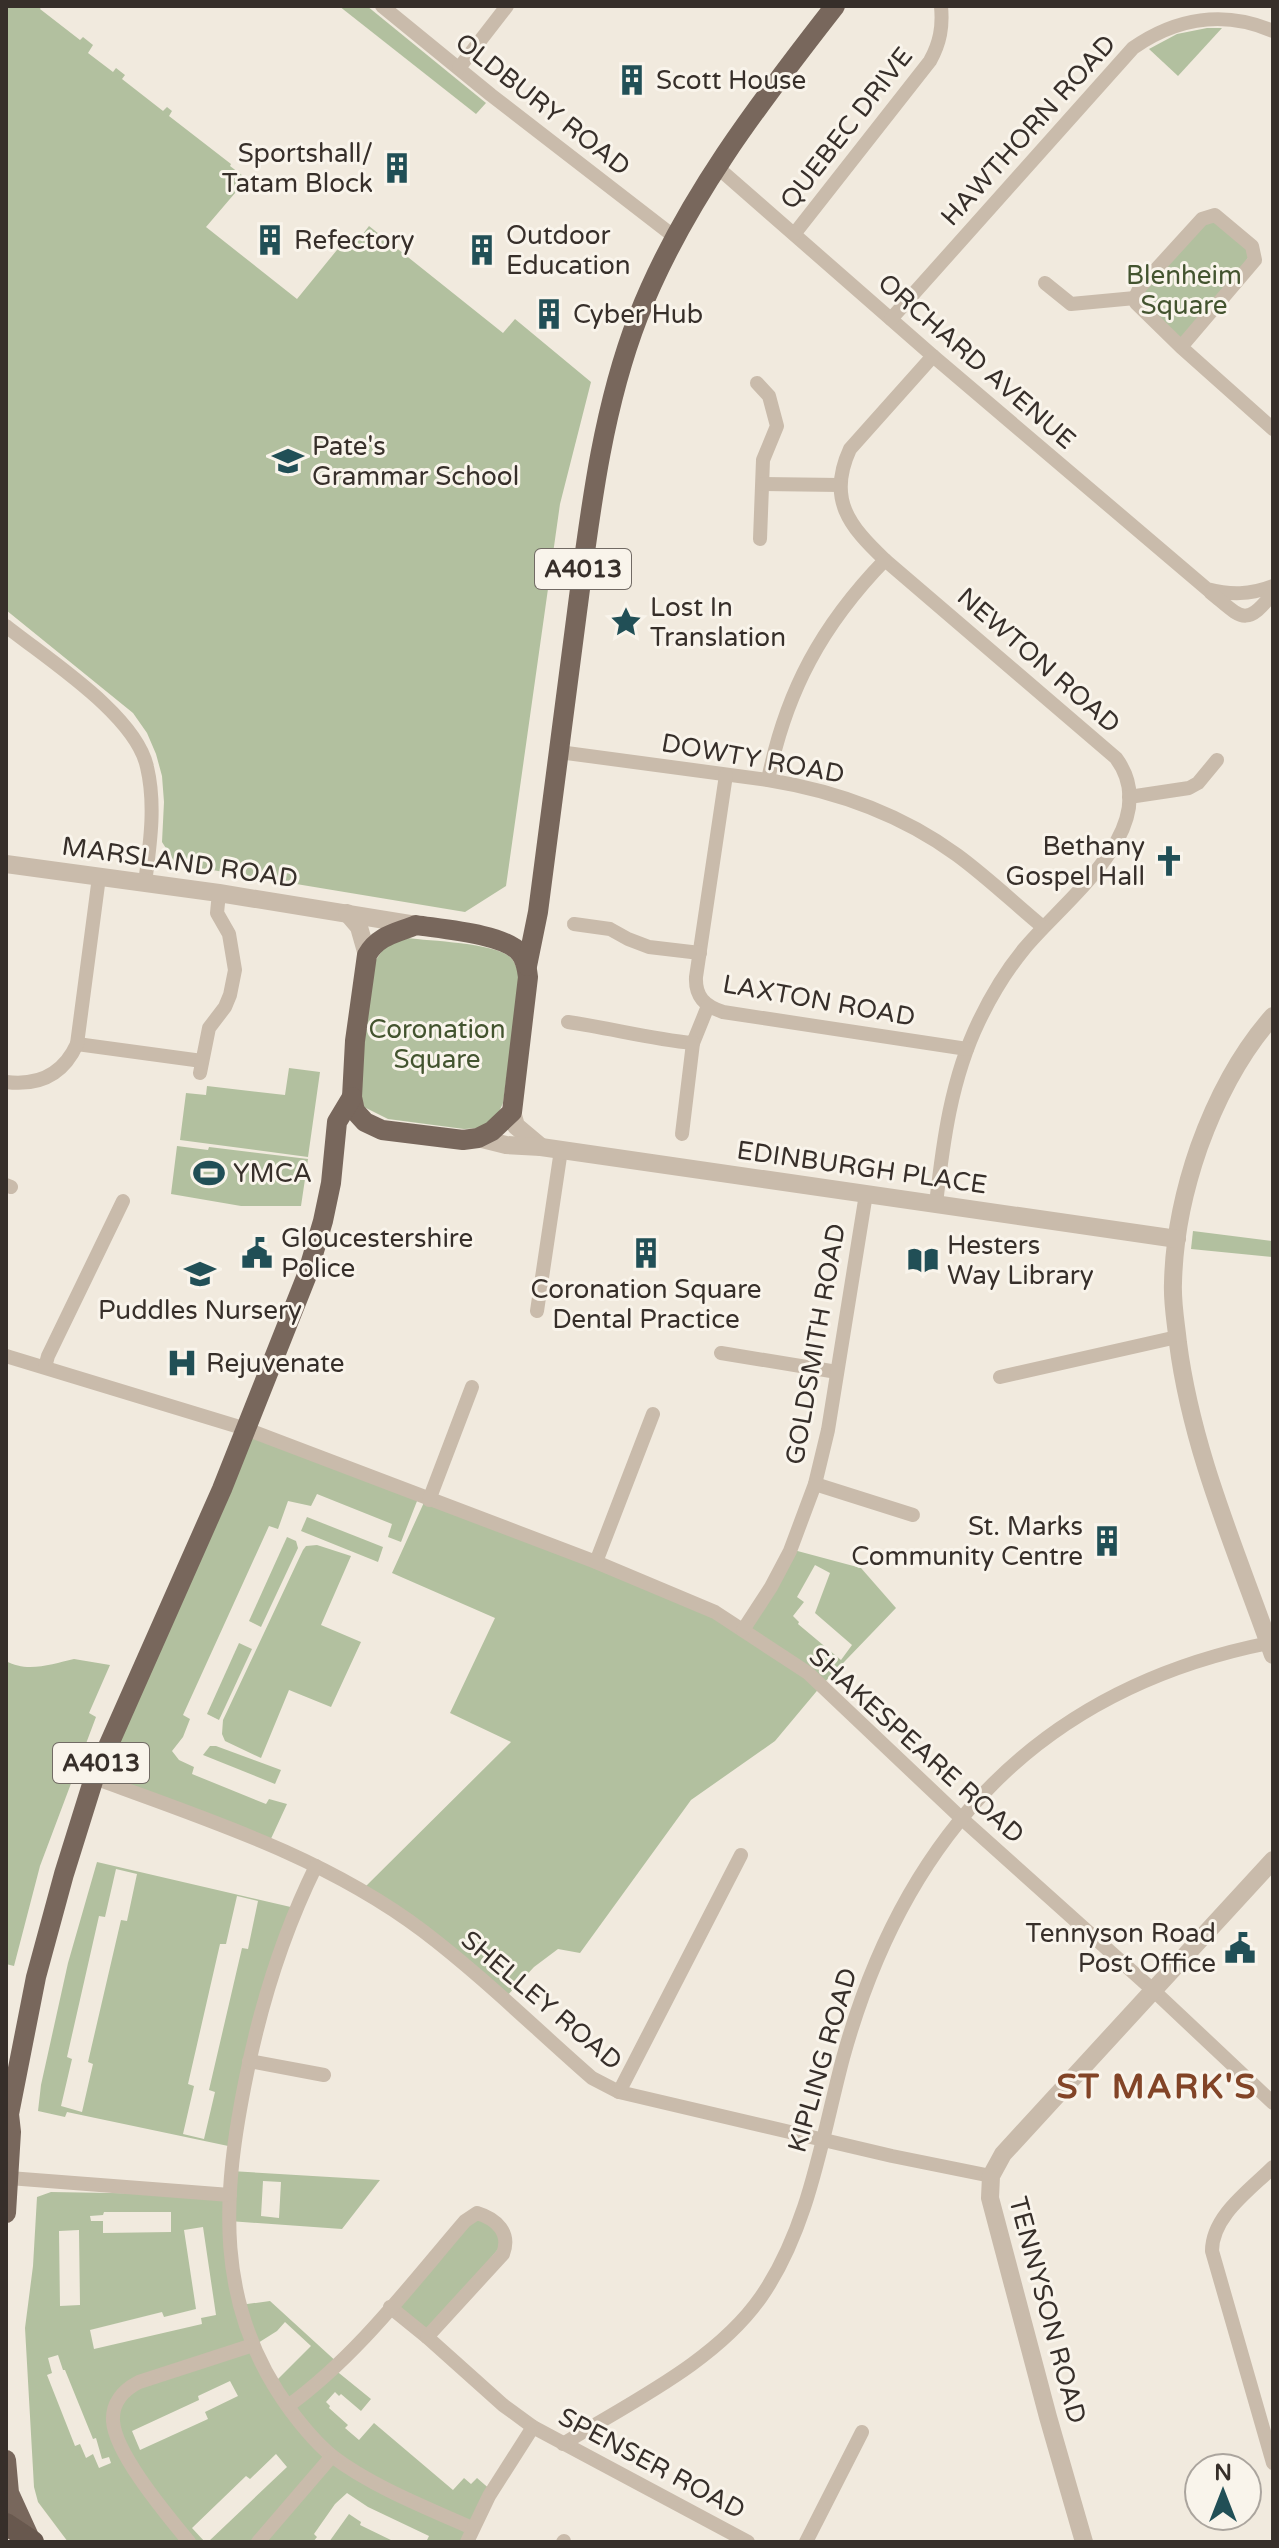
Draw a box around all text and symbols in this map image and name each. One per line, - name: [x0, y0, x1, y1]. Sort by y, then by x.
- street label: OLDBURY ROAD: [449, 26, 636, 182]
- street label: HAWTHORN ROAD: [934, 28, 1122, 232]
- street label: QUEBEC DRIVE: [774, 41, 919, 215]
- building icon: Scott House: [615, 63, 649, 97]
- place label: Scott House: [656, 65, 806, 96]
- place label: Sportshall/ Tatam Block: [222, 138, 373, 199]
- building icon: Sportshall/ Tatam Block: [380, 151, 414, 185]
- place label: Outdoor Education: [506, 220, 631, 281]
- building icon: Refectory: [253, 223, 287, 257]
- place label: Refectory: [294, 225, 414, 256]
- building icon: Outdoor Education: [465, 233, 499, 267]
- park label: Blenheim Square: [1126, 260, 1242, 321]
- street label: ORCHARD AVENUE: [872, 267, 1082, 456]
- building icon: Cyber Hub: [532, 297, 566, 331]
- place label: Cyber Hub: [573, 299, 703, 330]
- place label: Pate's Grammar School: [312, 431, 519, 492]
- school or university icon: Pate's Grammar School: [271, 444, 305, 478]
- road number: A4013: [535, 549, 631, 589]
- street label: NEWTON ROAD: [951, 581, 1127, 740]
- place label: Lost In Translation: [650, 592, 786, 653]
- place icon: Lost In Translation: [609, 605, 643, 639]
- street label: DOWTY ROAD: [659, 727, 847, 790]
- street label: MARSLAND ROAD: [60, 831, 300, 894]
- place label: Bethany Gospel Hall: [1005, 831, 1145, 892]
- church icon: Bethany Gospel Hall: [1152, 844, 1186, 878]
- street label: LAXTON ROAD: [720, 968, 918, 1033]
- park label: Coronation Square: [368, 1014, 506, 1075]
- street label: EDINBURGH PLACE: [735, 1135, 989, 1200]
- sports icon: YMCA: [192, 1156, 226, 1190]
- place label: YMCA: [233, 1158, 312, 1189]
- street label: GOLDSMITH ROAD: [779, 1221, 852, 1467]
- place label: Gloucestershire Police: [281, 1223, 473, 1284]
- place label: Hesters Way Library: [947, 1230, 1094, 1291]
- public building icon: Gloucestershire Police: [240, 1236, 274, 1270]
- building icon: Coronation Square Dental Practice: [629, 1236, 663, 1270]
- library icon: Hesters Way Library: [906, 1243, 940, 1277]
- school or university icon: Puddles Nursery: [183, 1257, 217, 1291]
- place label: Coronation Square Dental Practice: [531, 1274, 761, 1335]
- place label: Puddles Nursery: [98, 1295, 302, 1326]
- hospital icon: Rejuvenate: [165, 1346, 199, 1380]
- place label: Rejuvenate: [206, 1348, 345, 1379]
- place label: St. Marks Community Centre: [851, 1511, 1083, 1572]
- building icon: St. Marks Community Centre: [1090, 1524, 1124, 1558]
- street label: SHAKESPEARE ROAD: [803, 1641, 1031, 1850]
- road number: A4013: [53, 1743, 149, 1783]
- place label: Tennyson Road Post Office: [1025, 1918, 1216, 1979]
- street label: SHELLEY ROAD: [455, 1924, 628, 2077]
- public building icon: Tennyson Road Post Office: [1223, 1931, 1257, 1965]
- street label: KIPLING ROAD: [781, 1964, 864, 2156]
- district label: ST MARK'S: [1057, 2067, 1257, 2108]
- street label: TENNYSON ROAD: [1002, 2193, 1093, 2427]
- street label: SPENSER ROAD: [553, 2401, 750, 2526]
- north arrow: [1183, 2452, 1263, 2532]
- text: N: [1214, 2460, 1232, 2486]

